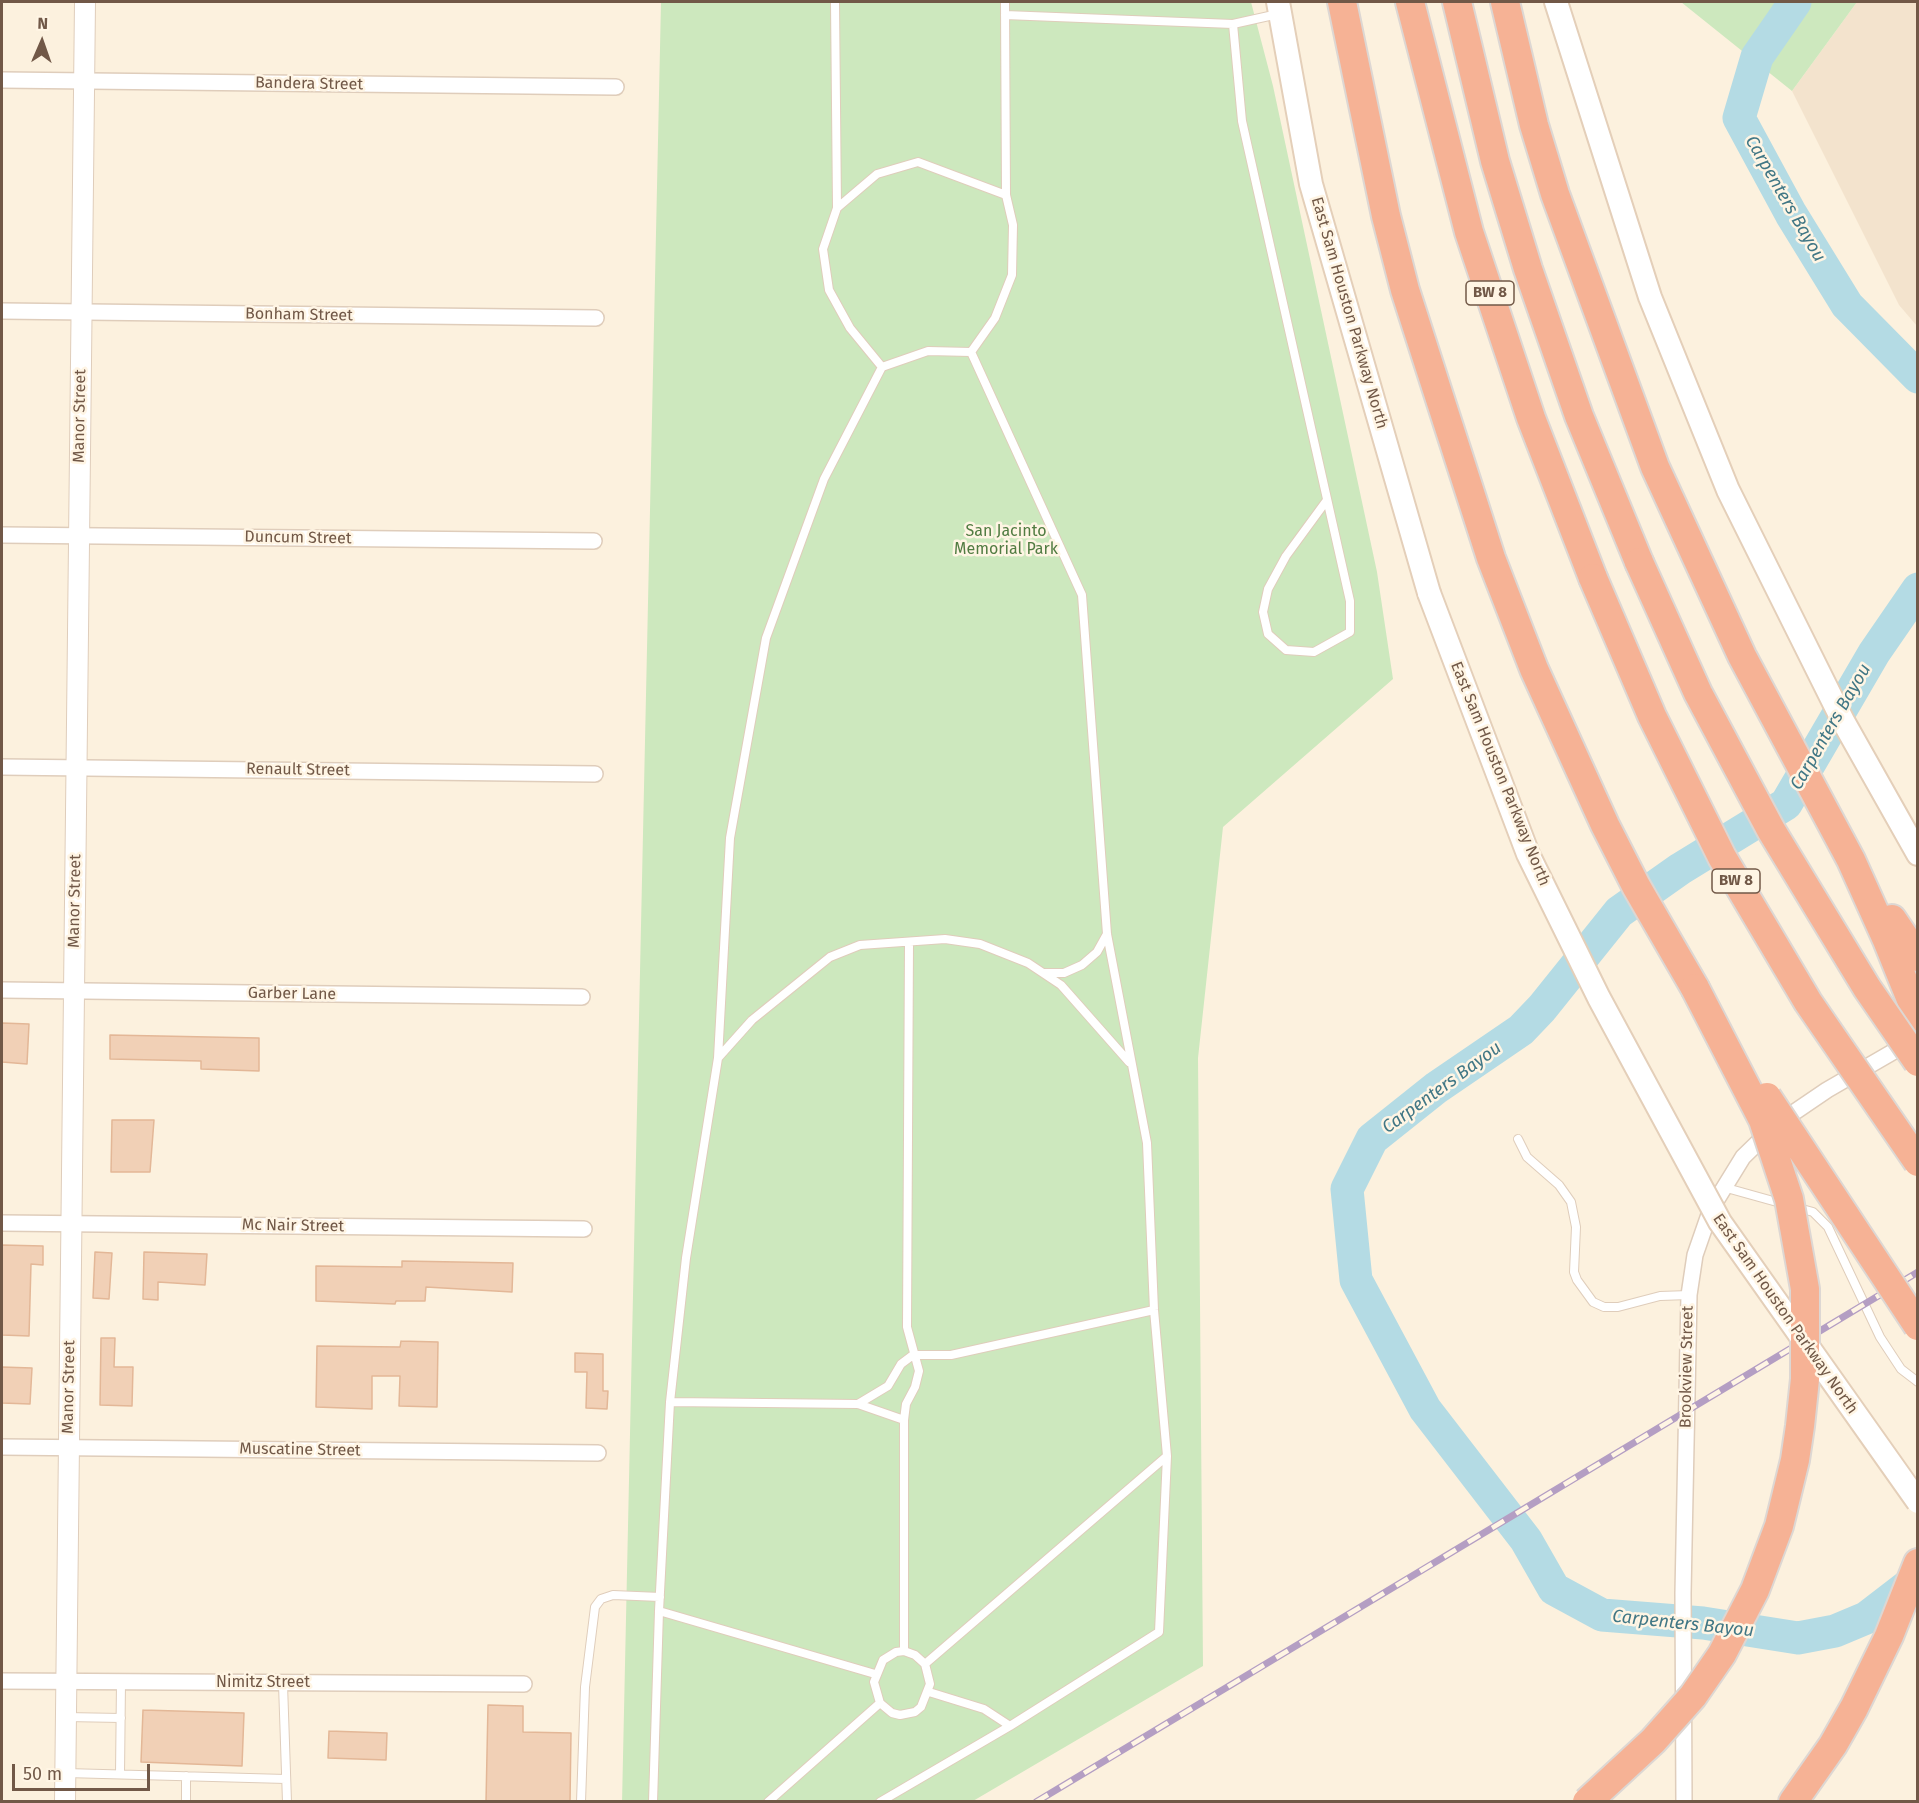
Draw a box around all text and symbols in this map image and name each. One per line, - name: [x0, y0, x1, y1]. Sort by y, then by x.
- north arrow: [12, 12, 72, 72]
- text: N: [37, 14, 48, 33]
- street label: Bandera Street: [255, 73, 363, 95]
- water label: Carpenters Bayou: [1740, 132, 1830, 266]
- street label: East Sam Houston Parkway North: [1307, 195, 1391, 431]
- road number: BW 8: [1466, 281, 1514, 305]
- street label: Bonham Street: [245, 304, 353, 326]
- street label: Manor Street: [70, 369, 90, 463]
- park label: San Jacinto Memorial Park: [954, 522, 1058, 560]
- street label: Duncum Street: [244, 527, 352, 549]
- street label: East Sam Houston Parkway North: [1446, 659, 1554, 889]
- water label: Carpenters Bayou: [1786, 660, 1876, 794]
- street label: Renault Street: [246, 759, 350, 781]
- street label: Manor Street: [65, 854, 85, 948]
- road number: BW 8: [1712, 869, 1760, 893]
- street label: Garber Lane: [248, 984, 336, 1004]
- water label: Carpenters Bayou: [1378, 1037, 1506, 1139]
- street label: East Sam Houston Parkway North: [1708, 1210, 1862, 1418]
- street label: Mc Nair Street: [242, 1216, 344, 1236]
- street label: Brookview Street: [1676, 1306, 1698, 1428]
- street label: Manor Street: [59, 1340, 79, 1434]
- street label: Muscatine Street: [239, 1439, 361, 1461]
- water label: Carpenters Bayou: [1611, 1606, 1755, 1642]
- street label: Nimitz Street: [216, 1673, 310, 1693]
- scale bar: [15, 1752, 153, 1790]
- text: 50 m: [23, 1763, 62, 1785]

